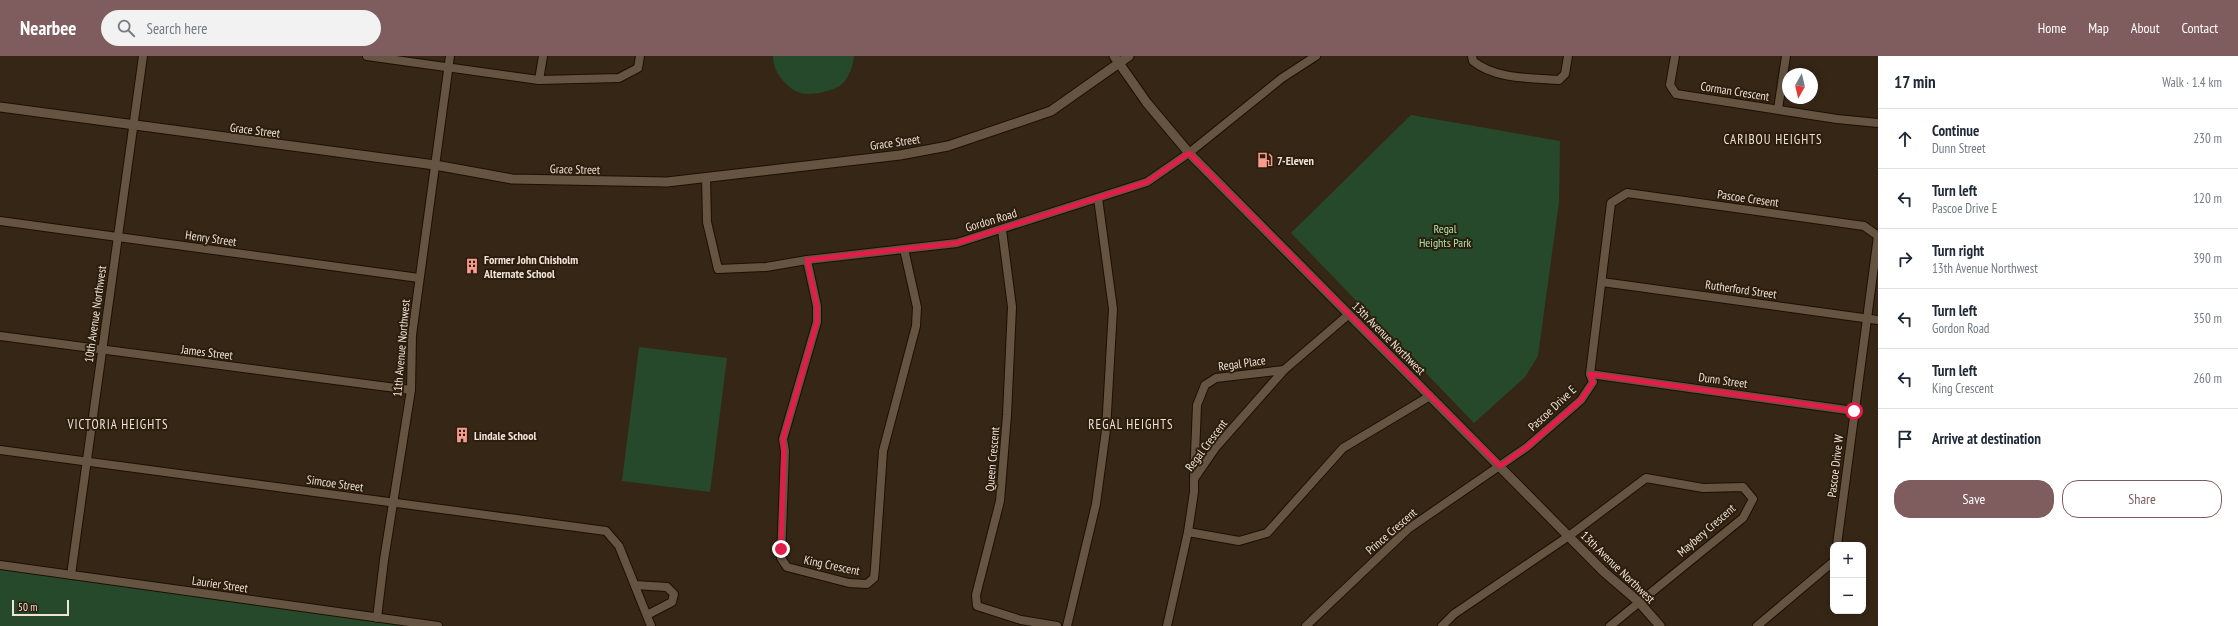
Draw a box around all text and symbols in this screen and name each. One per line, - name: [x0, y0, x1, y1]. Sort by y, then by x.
- search box: [101, 10, 381, 46]
- text: Nearbee: [20, 16, 77, 40]
- icon: search: [115, 17, 137, 39]
- text: Search here: [147, 19, 207, 38]
- text: Home: [2038, 19, 2066, 37]
- text: Map: [2088, 19, 2109, 37]
- text: About: [2131, 19, 2160, 37]
- text: Contact: [2182, 19, 2218, 37]
- north arrow: [1782, 68, 1818, 104]
- text: 17 min: [1894, 71, 1936, 93]
- text: Walk · 1.4 km: [2162, 74, 2222, 91]
- street label: Corman Crescent: [1700, 78, 1771, 104]
- street label: Grace Street: [229, 119, 282, 141]
- text: Continue: [1932, 121, 1979, 140]
- icon: ahead: [1894, 128, 1916, 150]
- text: 230 m: [2193, 130, 2222, 147]
- street label: Grace Street: [869, 131, 922, 153]
- district label: CARIBOU HEIGHTS: [1723, 131, 1823, 148]
- text: Dunn Street: [1932, 140, 1986, 157]
- fuel station icon: 7-Eleven: [1256, 151, 1274, 169]
- place label: 7-Eleven: [1277, 153, 1314, 168]
- street label: Grace Street: [550, 161, 601, 177]
- text: Turn left: [1932, 181, 1977, 200]
- street label: Pascoe Cresent: [1716, 186, 1780, 210]
- icon: left: [1894, 188, 1916, 210]
- text: 120 m: [2193, 190, 2222, 207]
- text: Pascoe Drive E: [1932, 200, 1997, 217]
- street label: Gordon Road: [963, 205, 1019, 235]
- park label: Regal Heights Park: [1419, 221, 1471, 250]
- street label: Henry Street: [184, 227, 238, 249]
- text: Turn right: [1932, 241, 1984, 260]
- icon: right: [1894, 248, 1916, 270]
- text: 390 m: [2193, 250, 2222, 267]
- place label: Former John Chisholm Alternate School: [483, 252, 578, 281]
- building icon: Former John Chisholm Alternate School: [463, 257, 481, 275]
- text: 13th Avenue Northwest: [1932, 260, 2038, 277]
- street label: 10th Avenue Northwest: [81, 264, 109, 363]
- street label: Rutherford Street: [1704, 277, 1778, 302]
- street label: 11th Avenue Northwest: [389, 298, 413, 397]
- street label: 13th Avenue Northwest: [1349, 298, 1429, 378]
- text: Turn left: [1932, 301, 1977, 320]
- icon: left: [1894, 308, 1916, 330]
- text: 350 m: [2193, 310, 2222, 327]
- text: Gordon Road: [1932, 320, 1989, 337]
- street label: James Street: [179, 341, 234, 363]
- street label: Regal Place: [1217, 352, 1267, 374]
- text: Turn left: [1932, 361, 1977, 380]
- icon: left: [1894, 368, 1916, 390]
- street label: Dunn Street: [1697, 369, 1749, 391]
- text: 260 m: [2193, 370, 2222, 387]
- text: King Crescent: [1932, 380, 1993, 397]
- street label: Pascoe Drive E: [1525, 382, 1579, 434]
- route start: [1845, 402, 1863, 420]
- district label: VICTORIA HEIGHTS: [66, 416, 169, 433]
- district label: REGAL HEIGHTS: [1088, 416, 1174, 433]
- street label: Regal Crescent: [1182, 416, 1231, 474]
- street label: Queen Crescent: [982, 425, 1002, 492]
- building icon: Lindale School: [453, 426, 471, 444]
- place label: Lindale School: [474, 428, 537, 443]
- icon: arrive: [1894, 428, 1916, 450]
- text: Arrive at destination: [1932, 429, 2041, 448]
- street label: Pascoe Drive W: [1824, 434, 1846, 498]
- street label: Simcoe Street: [306, 472, 365, 495]
- button: Save: [1894, 480, 2054, 518]
- button: Share: [2062, 480, 2222, 518]
- street label: Maybery Crescent: [1674, 500, 1739, 559]
- street label: Prince Crescent: [1362, 504, 1420, 557]
- street label: 13th Avenue Northwest: [1578, 528, 1659, 607]
- route end: [772, 540, 790, 558]
- map controls: [1830, 542, 1866, 614]
- button: +: [1830, 542, 1866, 578]
- street label: King Crescent: [803, 552, 862, 578]
- street label: Laurier Street: [191, 573, 250, 595]
- button: −: [1830, 578, 1866, 614]
- scale bar: [12, 598, 69, 617]
- text: 50 m: [18, 600, 37, 614]

